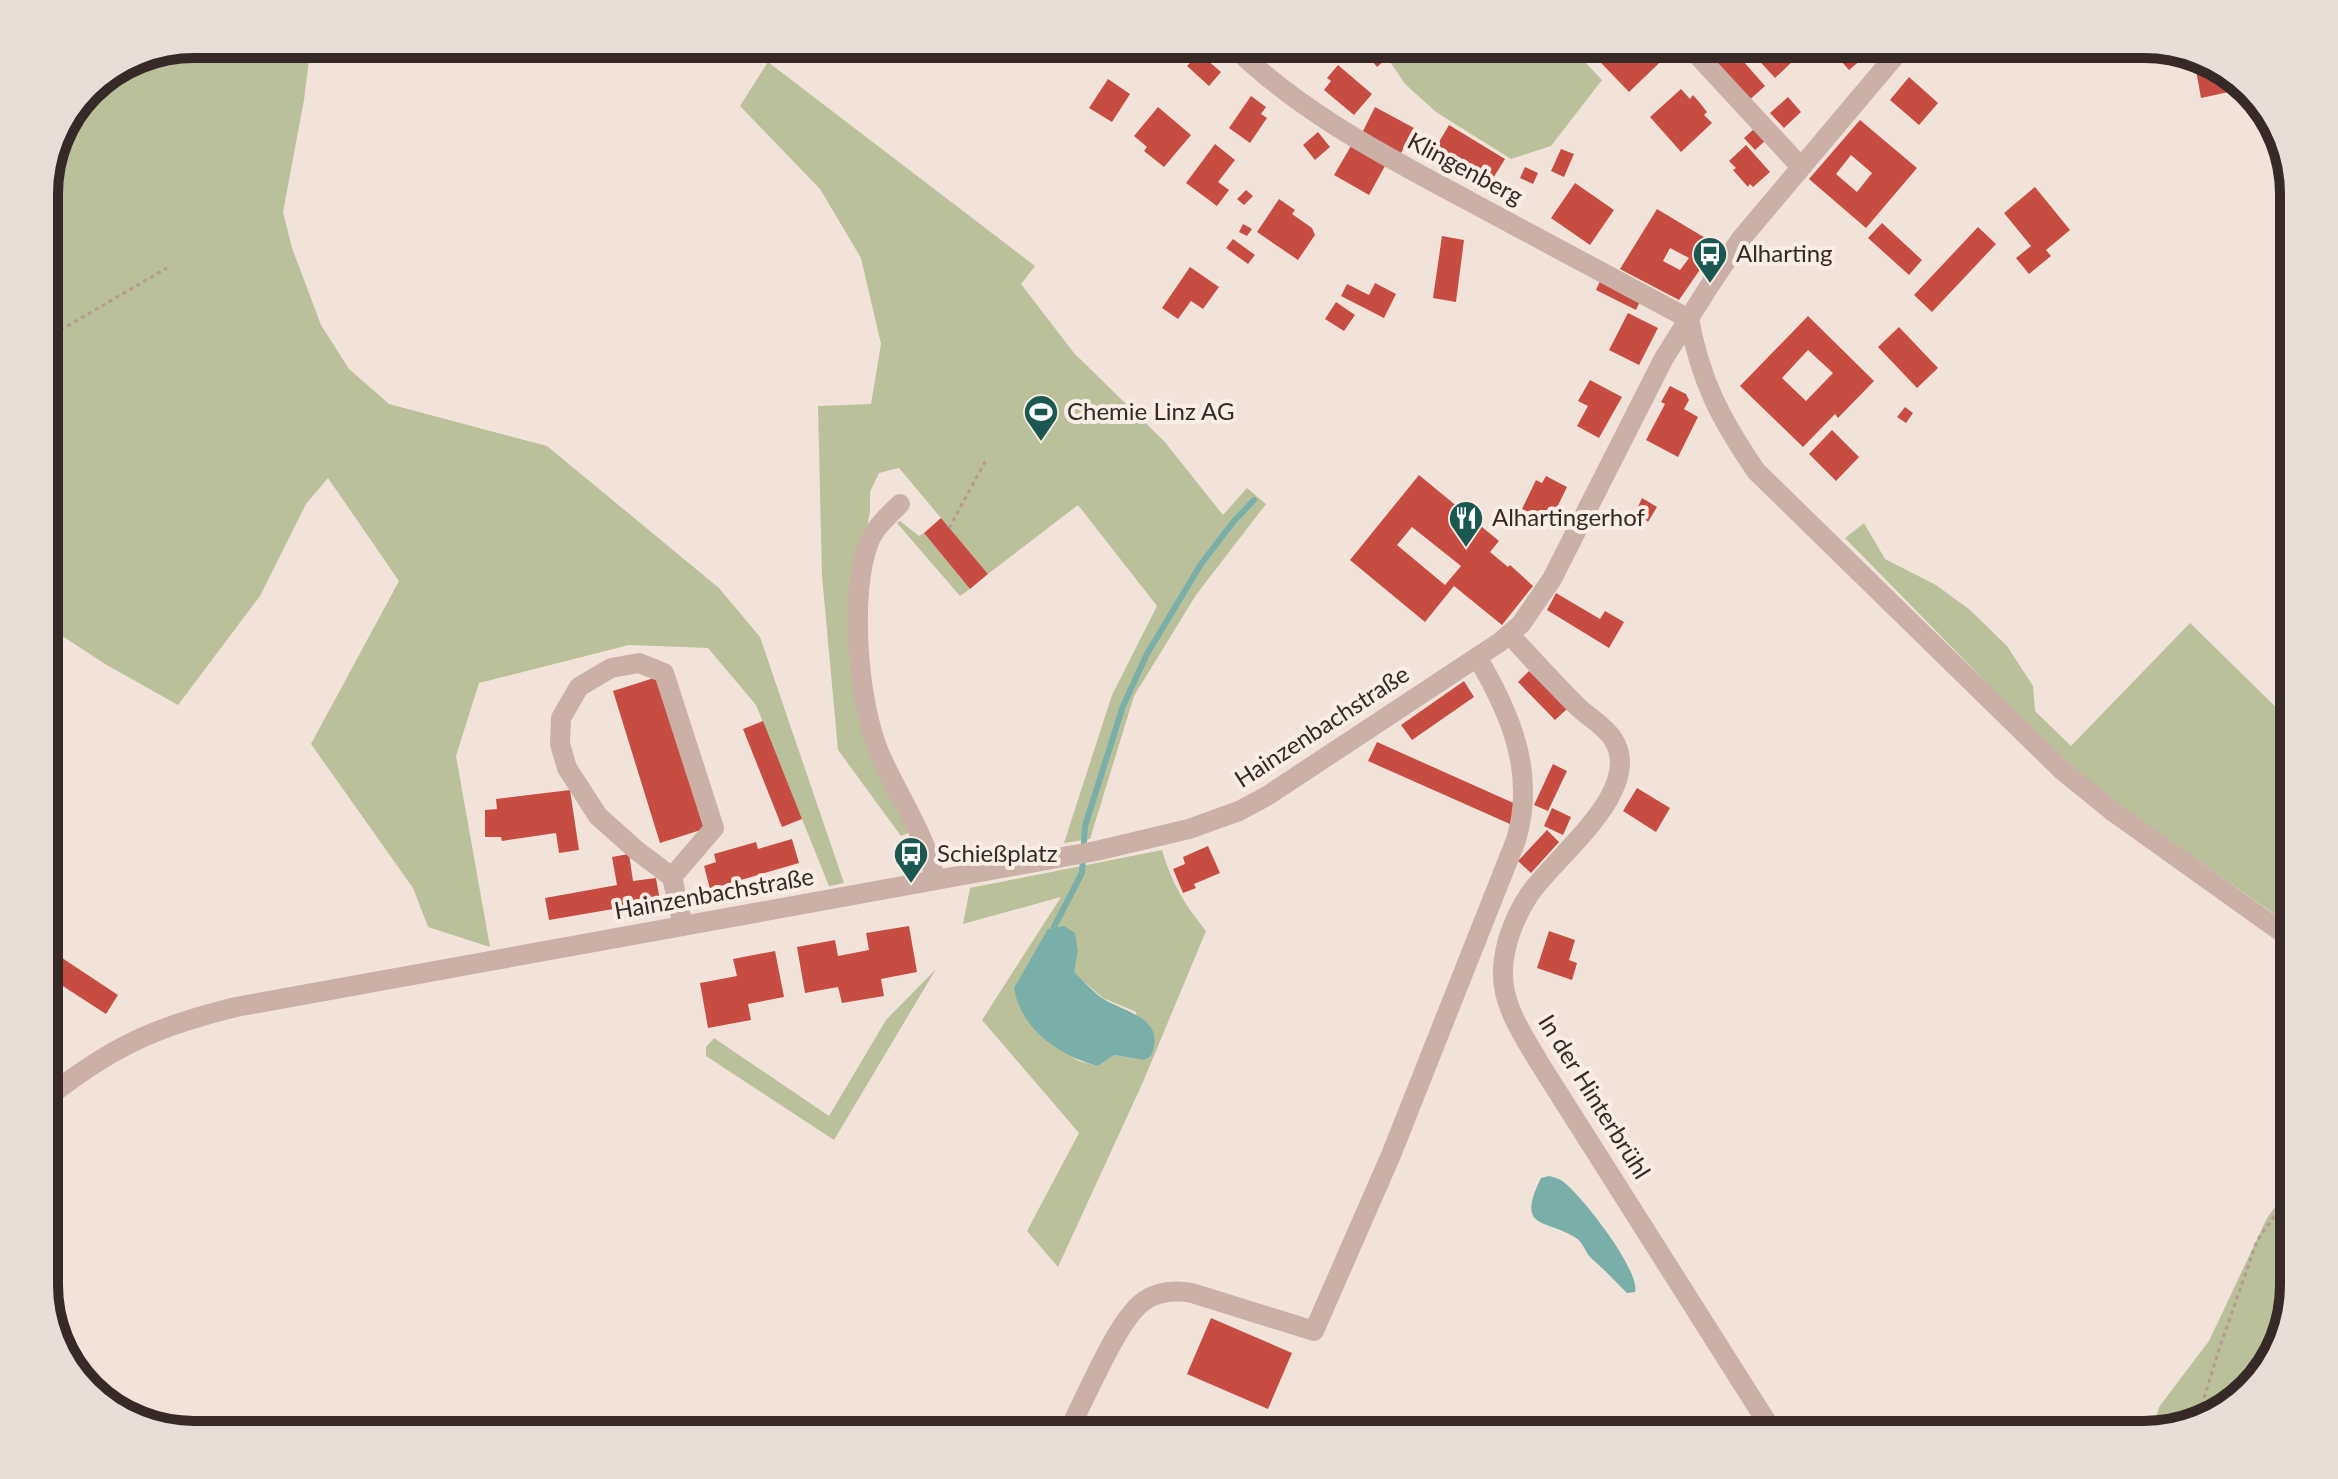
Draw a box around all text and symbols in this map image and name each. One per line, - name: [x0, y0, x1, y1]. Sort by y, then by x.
- street label: Klingenberg: [1403, 125, 1528, 210]
- bus stop icon: Alharting: [1691, 235, 1729, 285]
- place label: Alharting: [1736, 238, 1833, 267]
- sports icon: Chemie Linz AG: [1022, 393, 1060, 443]
- place label: Chemie Linz AG: [1067, 396, 1234, 425]
- restaurant icon: Alhartingerhof: [1447, 499, 1485, 549]
- place label: Alhartingerhof: [1492, 502, 1646, 531]
- street label: Hainzenbachstraße: [1229, 659, 1414, 793]
- bus stop icon: Schießplatz: [892, 835, 930, 885]
- place label: Schießplatz: [937, 838, 1058, 867]
- street label: Hainzenbachstraße: [612, 861, 816, 924]
- street label: In der Hinterbrühl: [1533, 1009, 1657, 1184]

